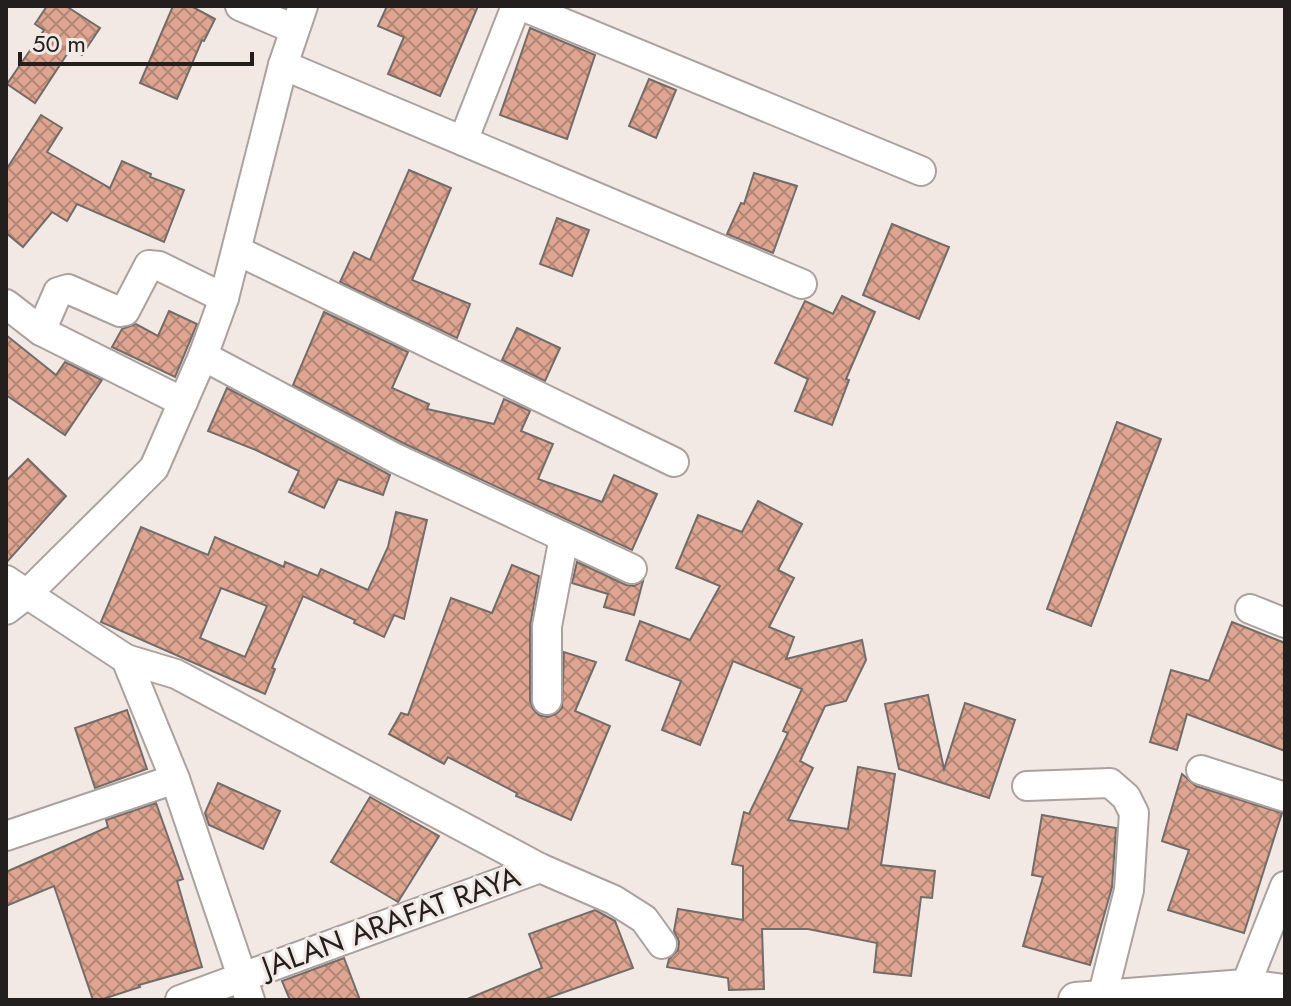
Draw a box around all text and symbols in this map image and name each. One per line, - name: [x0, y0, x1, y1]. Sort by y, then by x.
- scale bar: [20, 16, 252, 66]
- text: 50 m: [32, 26, 86, 61]
- street label: JALAN ARAFAT RAYA: [252, 855, 526, 990]

